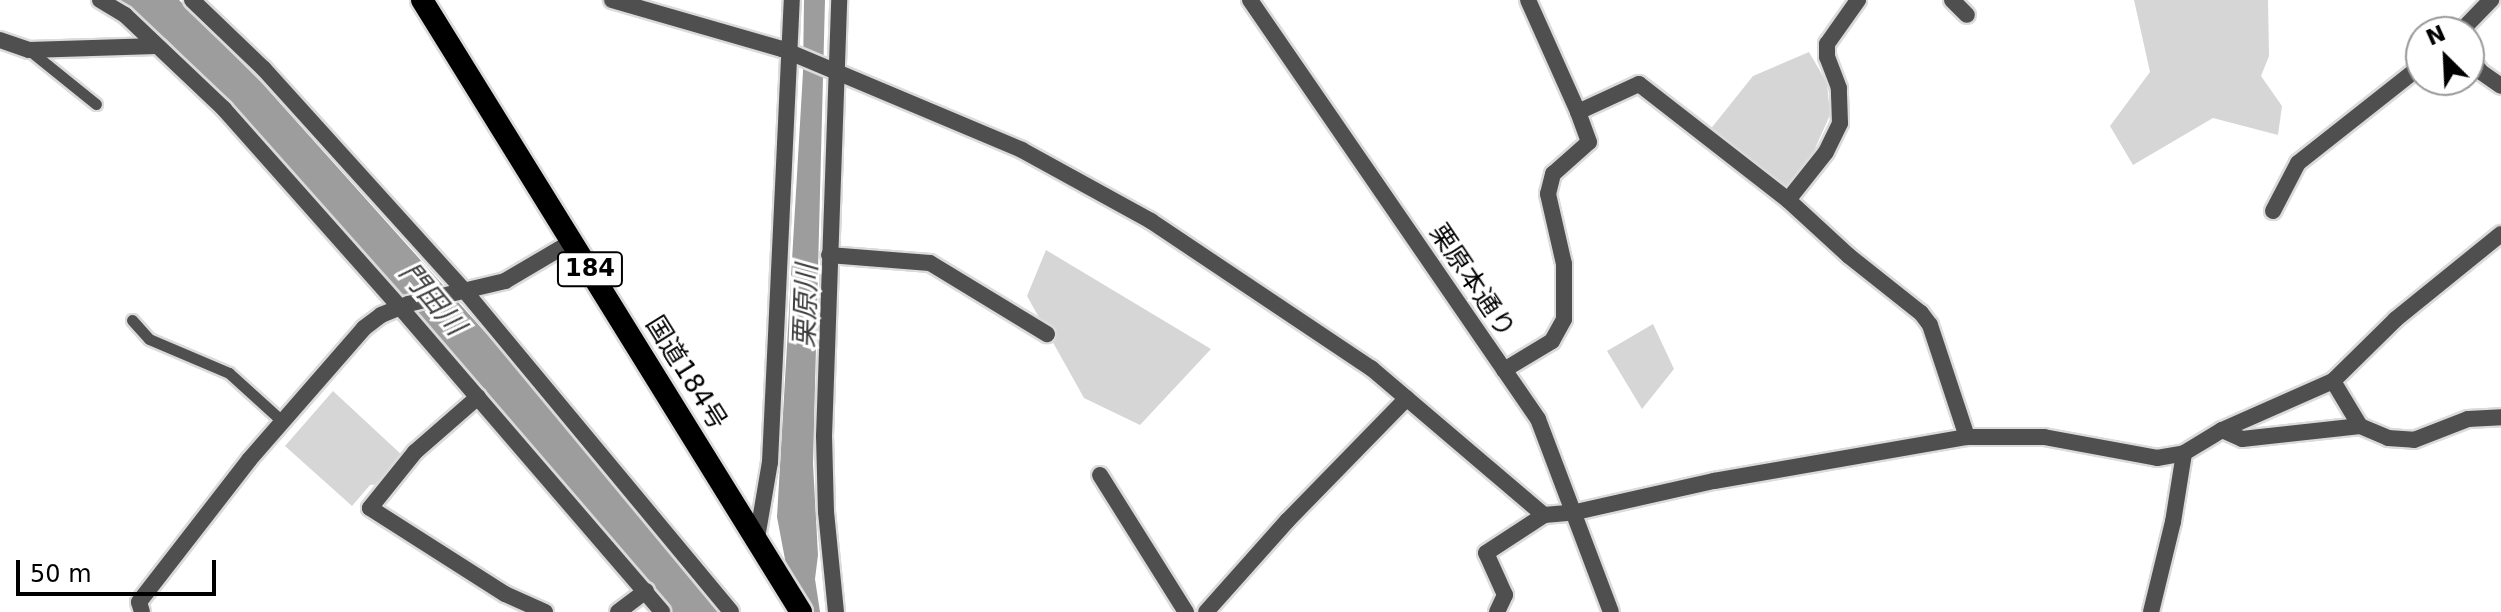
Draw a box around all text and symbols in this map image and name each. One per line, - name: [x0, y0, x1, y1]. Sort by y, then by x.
- north arrow: [2405, 16, 2485, 96]
- text: N: [2422, 20, 2449, 51]
- street label: 栗原本通り: [1423, 218, 1521, 344]
- road number: 184: [556, 249, 624, 289]
- water label: 門田川: [392, 256, 472, 342]
- water label: 栗原川: [788, 263, 824, 349]
- street label: 国道184号: [639, 311, 733, 435]
- scale bar: [20, 544, 220, 594]
- text: 50 m: [30, 560, 92, 588]

